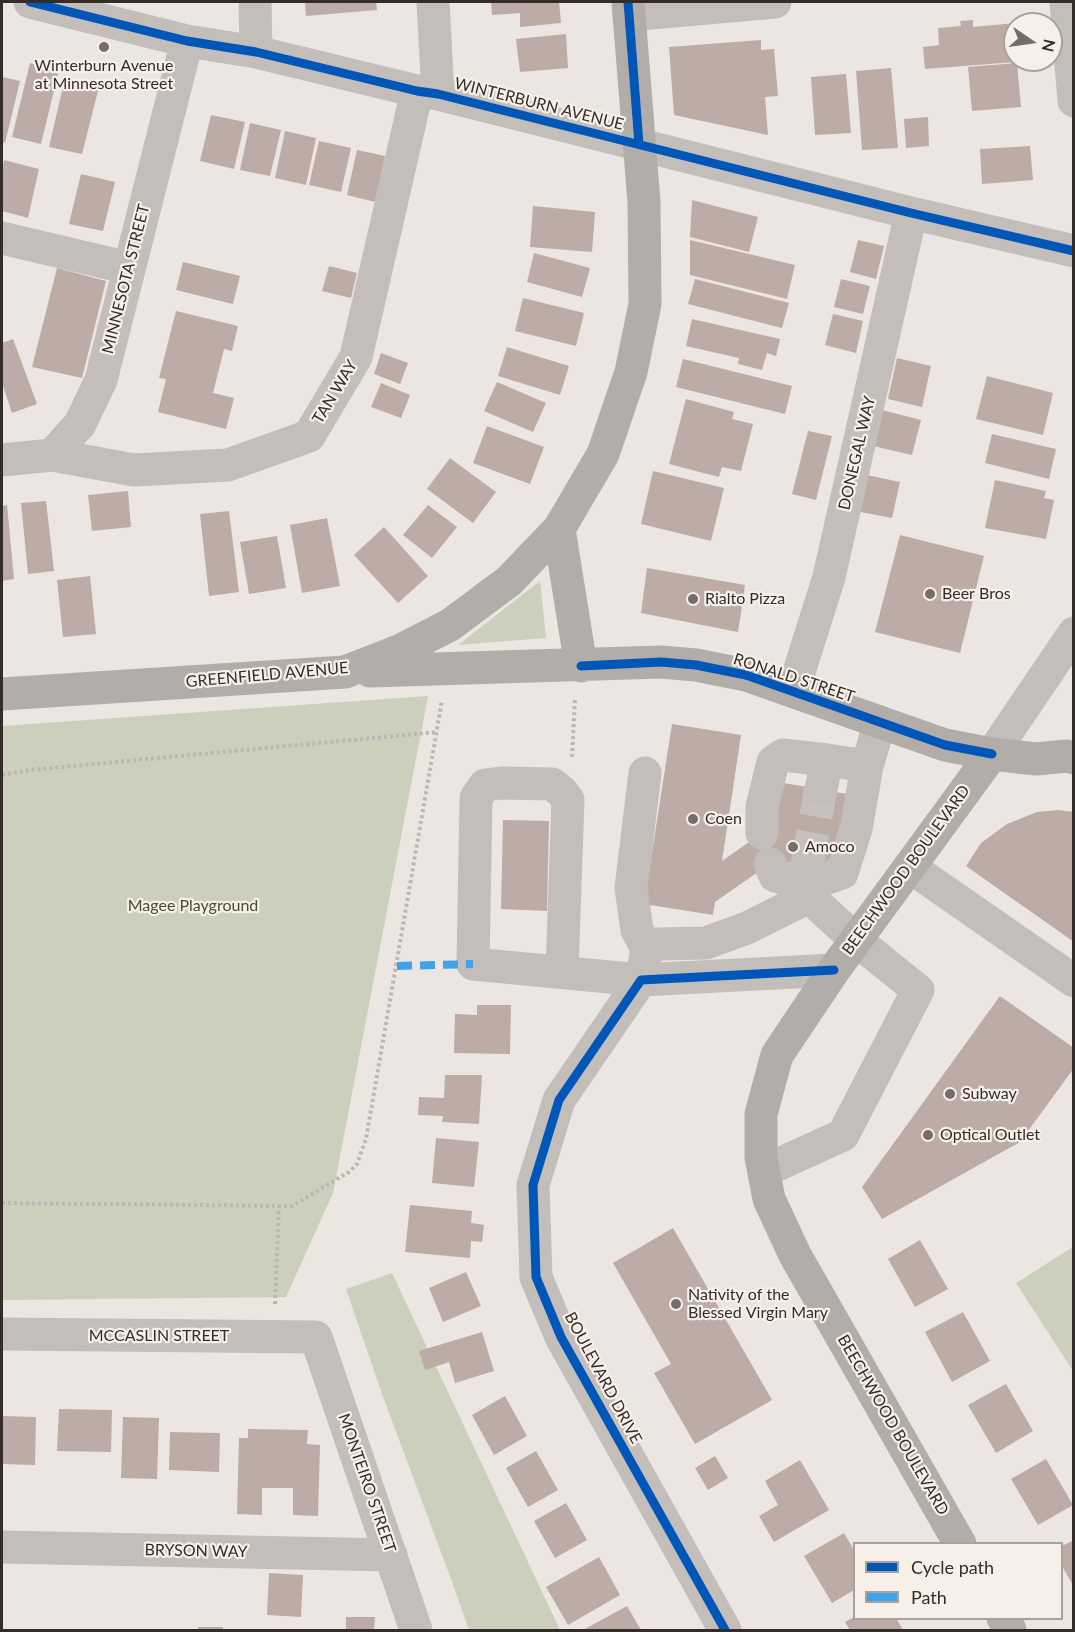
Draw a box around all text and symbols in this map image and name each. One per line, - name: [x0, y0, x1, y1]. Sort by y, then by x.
- north arrow: [1003, 12, 1063, 72]
- text: N: [1038, 38, 1060, 54]
- marker: Winterburn Avenue at Minnesota Street: [97, 40, 111, 54]
- place label: Winterburn Avenue at Minnesota Street: [35, 56, 173, 94]
- street label: WINTERBURN AVENUE: [452, 74, 626, 134]
- street label: MINNESOTA STREET: [98, 202, 154, 356]
- street label: TAN WAY: [308, 357, 362, 427]
- street label: DONEGAL WAY: [835, 394, 879, 512]
- place label: Beer Bros: [942, 584, 1011, 604]
- marker: Beer Bros: [923, 587, 937, 601]
- place label: Rialto Pizza: [705, 589, 785, 609]
- marker: Rialto Pizza: [686, 592, 700, 606]
- street label: RONALD STREET: [731, 649, 857, 707]
- street label: GREENFIELD AVENUE: [185, 658, 349, 692]
- street label: BEECHWOOD BOULEVARD: [838, 781, 974, 959]
- place label: Coen: [705, 809, 742, 829]
- marker: Coen: [686, 812, 700, 826]
- place label: Amoco: [805, 837, 855, 857]
- marker: Amoco: [786, 840, 800, 854]
- park label: Magee Playground: [128, 896, 258, 916]
- place label: Subway: [962, 1084, 1017, 1104]
- marker: Subway: [943, 1087, 957, 1101]
- place label: Optical Outlet: [940, 1125, 1040, 1145]
- marker: Optical Outlet: [921, 1128, 935, 1142]
- place label: Nativity of the Blessed Virgin Mary: [688, 1285, 828, 1323]
- marker: Nativity of the Blessed Virgin Mary: [669, 1297, 683, 1311]
- street label: BOULEVARD DRIVE: [560, 1309, 646, 1447]
- street label: MCCASLIN STREET: [89, 1326, 229, 1346]
- street label: BEECHWOOD BOULEVARD: [833, 1331, 953, 1519]
- street label: MONTEIRO STREET: [334, 1411, 400, 1555]
- street label: BRYSON WAY: [144, 1541, 248, 1561]
- legend: [853, 1542, 1063, 1620]
- text: Cycle path: [911, 1556, 994, 1578]
- text: Path: [911, 1586, 947, 1608]

